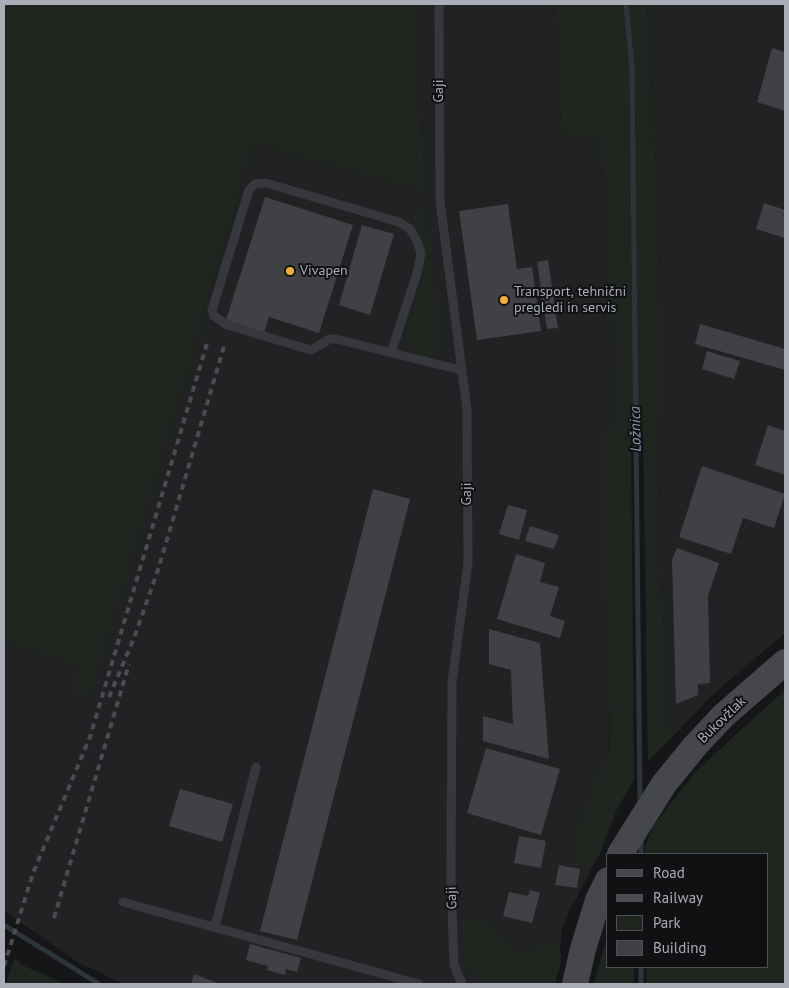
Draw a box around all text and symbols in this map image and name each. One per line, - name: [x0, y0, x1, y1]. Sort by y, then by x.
- street label: Gaji: [431, 79, 447, 103]
- place label: Vivapen: [300, 263, 348, 279]
- marker: Vivapen: [284, 265, 296, 277]
- place label: Transport, tehnični pregledi in servis: [514, 284, 626, 316]
- marker: Transport, tehnični pregledi in servis: [498, 294, 510, 306]
- water label: Ložnica: [627, 406, 645, 452]
- street label: Gaji: [459, 482, 475, 506]
- street label: Bukovžlak: [695, 693, 749, 747]
- legend: [606, 853, 769, 968]
- text: Road: [653, 863, 685, 882]
- street label: Gaji: [443, 886, 461, 910]
- text: Railway: [653, 888, 703, 907]
- text: Park: [653, 913, 681, 932]
- text: Building: [653, 938, 707, 957]

